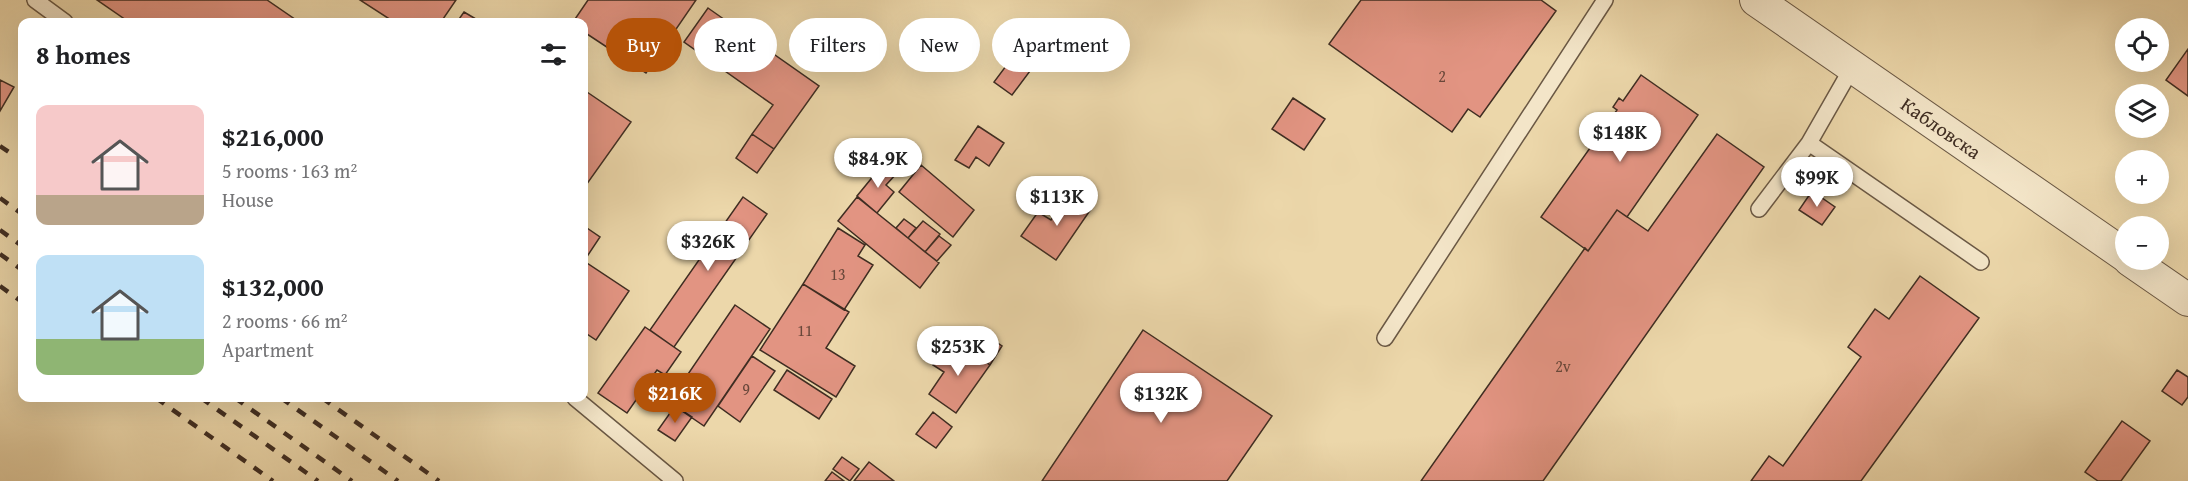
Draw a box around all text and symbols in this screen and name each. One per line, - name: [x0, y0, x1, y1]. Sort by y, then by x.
- chip: Buy: [606, 18, 682, 72]
- chip: Rent: [694, 18, 777, 72]
- chip: Filters: [789, 18, 887, 72]
- chip: New: [899, 18, 980, 72]
- chip: Apartment: [992, 18, 1130, 72]
- map controls: [2115, 18, 2169, 270]
- button: locate: [2115, 18, 2169, 72]
- text: 8 homes: [36, 35, 131, 74]
- icon: filters: [537, 38, 570, 71]
- house number: 2: [1438, 64, 1446, 88]
- button: layers: [2115, 84, 2169, 138]
- street label: Кабловска: [1895, 90, 1988, 166]
- pin: $148K: [1578, 112, 1662, 163]
- text: $216,000: [222, 117, 324, 156]
- text: $148K: [1593, 117, 1647, 146]
- icon: home: [84, 129, 156, 201]
- pin: $84.9K: [829, 138, 927, 189]
- text: $84.9K: [848, 143, 908, 172]
- button: +: [2115, 150, 2169, 204]
- text: 5 rooms · 163 m²: [222, 156, 357, 185]
- pin: $99K: [1781, 157, 1853, 208]
- text: $99K: [1795, 162, 1839, 191]
- pin: $113K: [1015, 176, 1099, 227]
- text: $113K: [1030, 181, 1084, 210]
- text: House: [222, 185, 274, 214]
- button: −: [2115, 216, 2169, 270]
- pin: $326K: [666, 221, 750, 272]
- text: $326K: [681, 226, 735, 255]
- house number: 13: [830, 262, 846, 286]
- text: $132,000: [222, 267, 324, 306]
- icon: home: [84, 279, 156, 351]
- text: 2 rooms · 66 m²: [222, 306, 348, 335]
- house number: 11: [797, 318, 813, 342]
- pin: $253K: [916, 326, 1000, 377]
- text: $253K: [931, 331, 985, 360]
- text: Apartment: [222, 335, 314, 364]
- house number: 2v: [1555, 354, 1571, 378]
- pin: $216K: [633, 373, 717, 424]
- pin: $132K: [1119, 373, 1203, 424]
- house number: 9: [742, 377, 750, 401]
- text: $216K: [648, 378, 702, 407]
- text: $132K: [1134, 378, 1188, 407]

